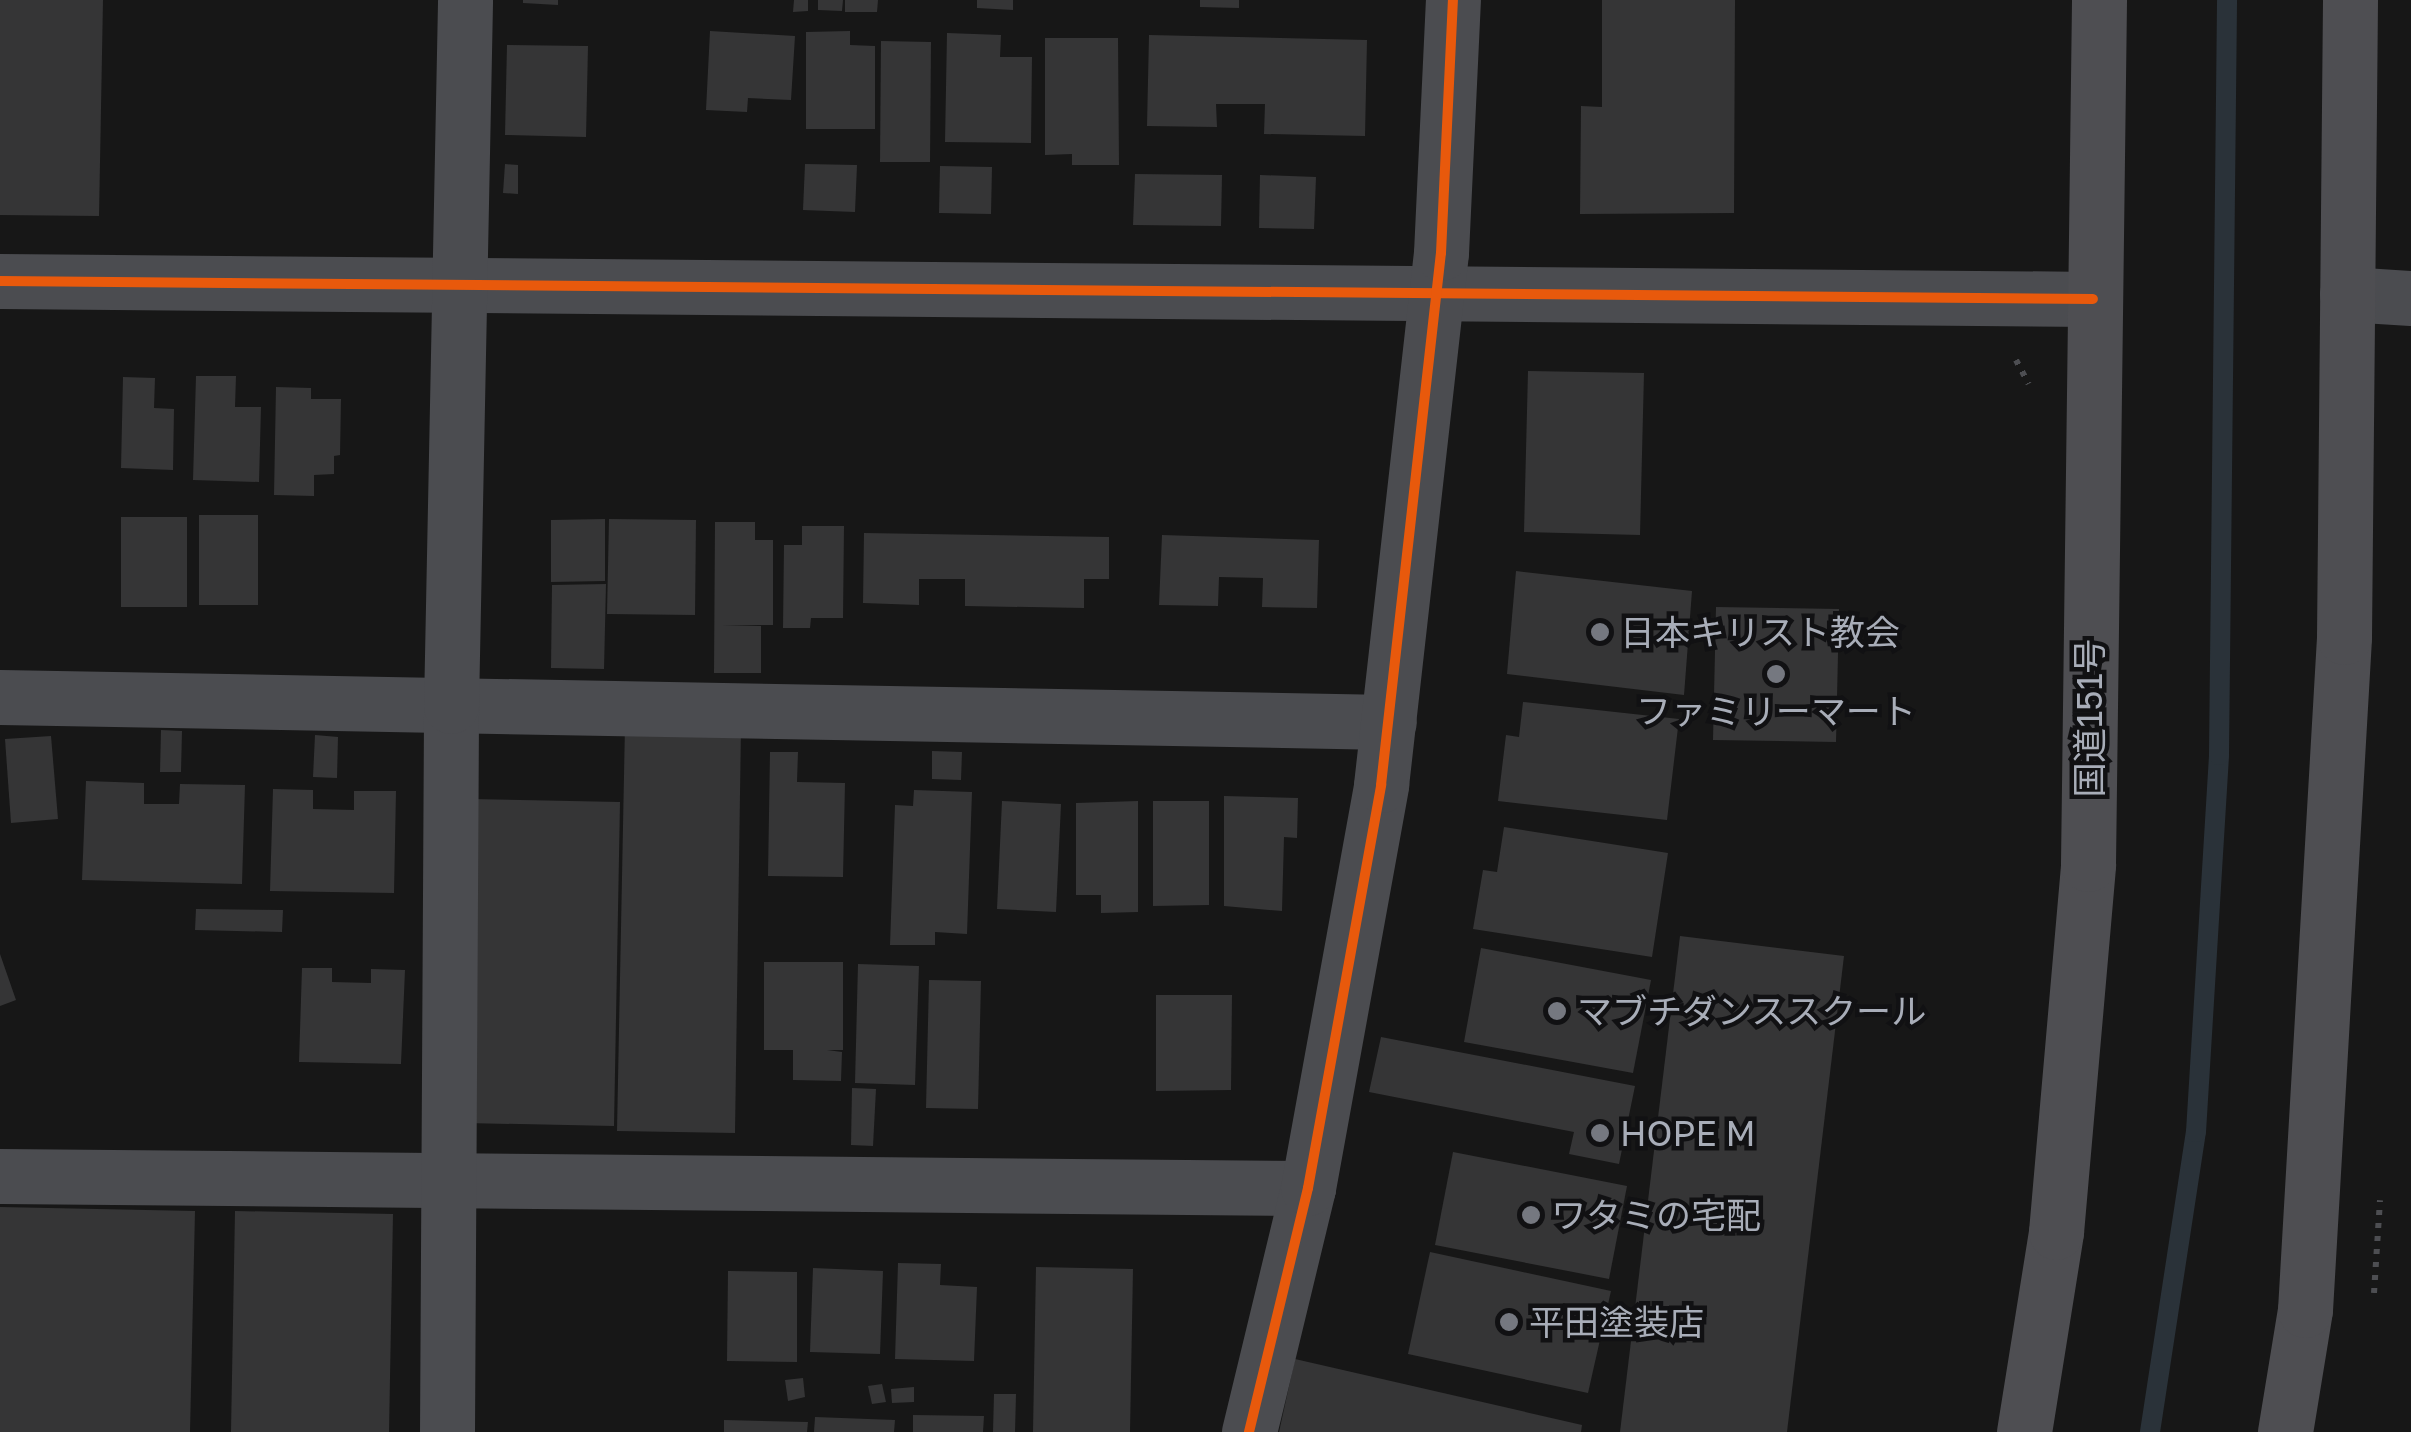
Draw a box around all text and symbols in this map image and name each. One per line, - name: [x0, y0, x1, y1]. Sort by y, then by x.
- place label: 日本キリスト教会: [1620, 611, 1900, 653]
- marker: 日本キリスト教会: [1589, 621, 1611, 643]
- street label: 国道151号: [2068, 638, 2110, 798]
- marker: ファミリーマート: [1765, 663, 1787, 685]
- place label: ファミリーマート: [1636, 690, 1916, 732]
- place label: マブチダンススクール: [1577, 990, 1927, 1032]
- marker: マブチダンススクール: [1546, 1000, 1568, 1022]
- place label: HOPE M: [1620, 1112, 1756, 1154]
- marker: HOPE M: [1589, 1122, 1611, 1144]
- place label: ワタミの宅配: [1551, 1194, 1761, 1236]
- marker: ワタミの宅配: [1520, 1204, 1542, 1226]
- place label: 平田塗装店: [1529, 1301, 1704, 1343]
- marker: 平田塗装店: [1498, 1311, 1520, 1333]

